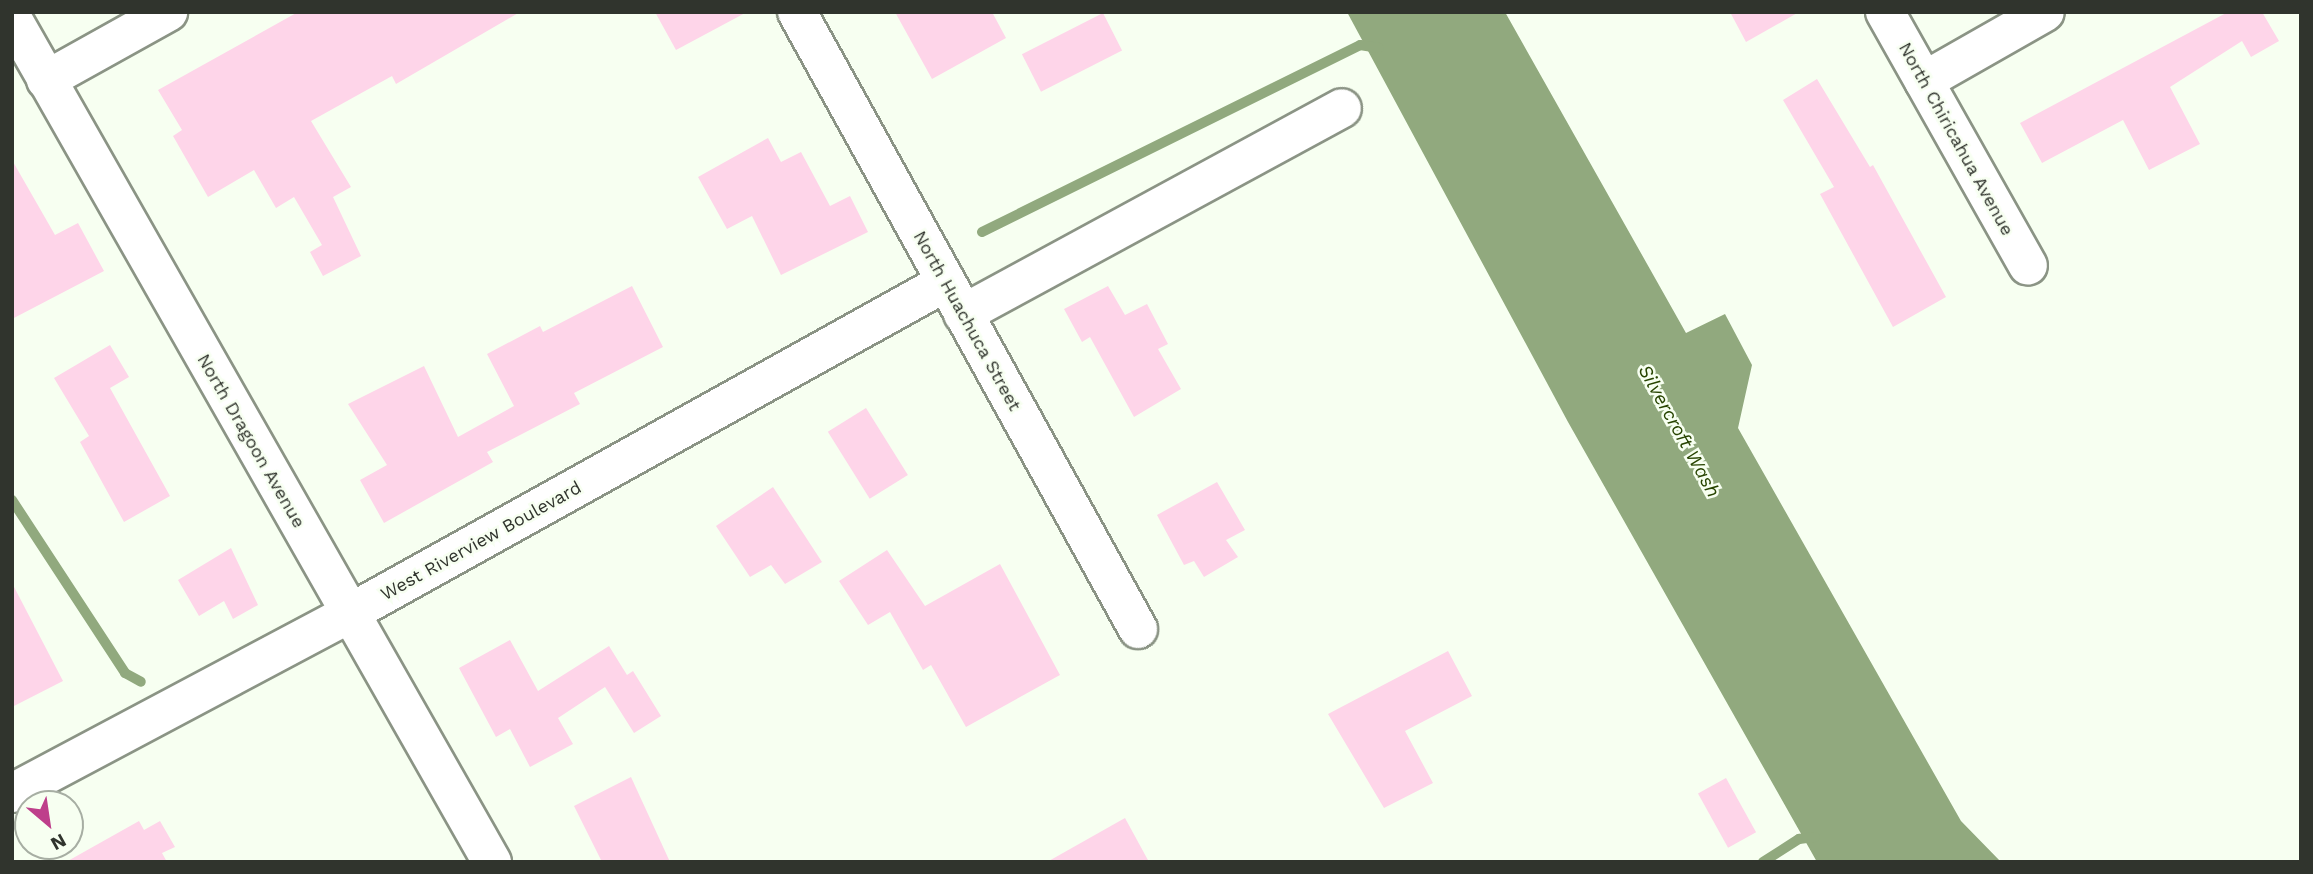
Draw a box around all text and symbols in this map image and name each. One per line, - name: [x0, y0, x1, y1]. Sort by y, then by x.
- street label: North Chiricahua Avenue: [1894, 38, 2018, 240]
- street label: North Huachuca Street: [908, 227, 1026, 415]
- street label: North Dragoon Avenue: [192, 350, 310, 532]
- water label: Silvercroft Wash: [1633, 361, 1725, 501]
- street label: West Riverview Boulevard: [377, 477, 585, 605]
- north arrow: [14, 790, 84, 860]
- text: N: [47, 829, 70, 856]

